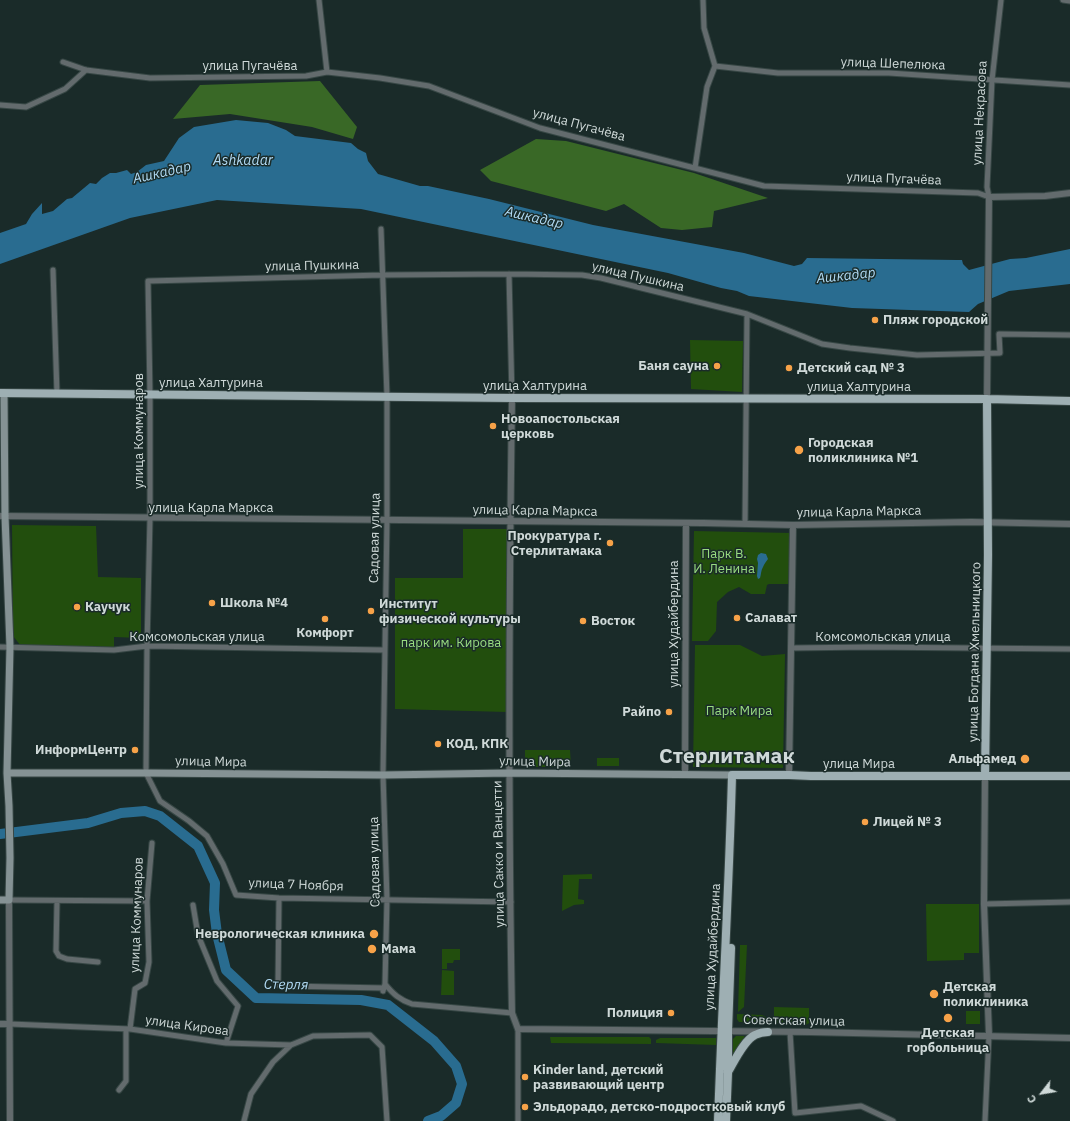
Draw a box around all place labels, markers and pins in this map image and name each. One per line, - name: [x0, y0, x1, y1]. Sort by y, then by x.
- place label: Пляж городской: [883, 312, 988, 328]
- marker: Пляж городской: [870, 315, 880, 325]
- place label: Баня сауна: [638, 358, 709, 374]
- place label: Детский сад № 3: [797, 360, 905, 376]
- marker: Баня сауна: [712, 361, 722, 371]
- marker: Детский сад № 3: [784, 363, 794, 373]
- place label: Новоапостольская церковь: [501, 411, 620, 442]
- marker: Новоапостольская церковь: [488, 421, 498, 431]
- place label: Городская поликлиника №1: [808, 435, 918, 466]
- marker: Городская поликлиника №1: [793, 444, 805, 456]
- place label: Прокуратура г. Стерлитамака: [507, 528, 602, 559]
- marker: Прокуратура г. Стерлитамака: [605, 538, 615, 548]
- place label: Школа №4: [220, 595, 288, 611]
- place label: Институт физической культуры: [379, 596, 521, 627]
- marker: Школа №4: [207, 598, 217, 608]
- place label: Каучук: [85, 599, 130, 615]
- marker: Каучук: [72, 602, 82, 612]
- marker: Институт физической культуры: [366, 606, 376, 616]
- place label: Салават: [745, 610, 797, 626]
- place label: Восток: [591, 613, 635, 629]
- marker: Салават: [732, 613, 742, 623]
- marker: Комфорт: [320, 614, 330, 624]
- marker: Восток: [578, 616, 588, 626]
- place label: Комфорт: [296, 625, 354, 641]
- place label: Райпо: [622, 704, 661, 720]
- marker: Райпо: [664, 707, 674, 717]
- place label: КОД, КПК: [446, 736, 508, 752]
- marker: КОД, КПК: [433, 739, 443, 749]
- place label: ИнформЦентр: [35, 742, 127, 758]
- marker: ИнформЦентр: [130, 745, 140, 755]
- place label: Альфамед: [949, 751, 1016, 767]
- marker: Альфамед: [1019, 753, 1031, 765]
- place label: Лицей № 3: [873, 814, 942, 830]
- marker: Лицей № 3: [860, 817, 870, 827]
- place label: Неврологическая клиника: [195, 926, 365, 942]
- marker: Неврологическая клиника: [368, 928, 380, 940]
- place label: Мама: [381, 941, 416, 957]
- marker: Мама: [366, 943, 378, 955]
- place label: Детская поликлиника: [943, 979, 1028, 1010]
- marker: Детская поликлиника: [928, 988, 940, 1000]
- place label: Полиция: [607, 1005, 663, 1021]
- marker: Полиция: [666, 1008, 676, 1018]
- marker: Детская горбольница: [942, 1012, 954, 1024]
- place label: Детская горбольница: [907, 1025, 989, 1056]
- place label: Kinder land, детский развивающий центр: [533, 1062, 664, 1093]
- marker: Kinder land, детский развивающий центр: [520, 1072, 530, 1082]
- place label: Эльдорадо, детско-подростковый клуб: [533, 1099, 785, 1115]
- marker: Эльдорадо, детско-подростковый клуб: [520, 1102, 530, 1112]

